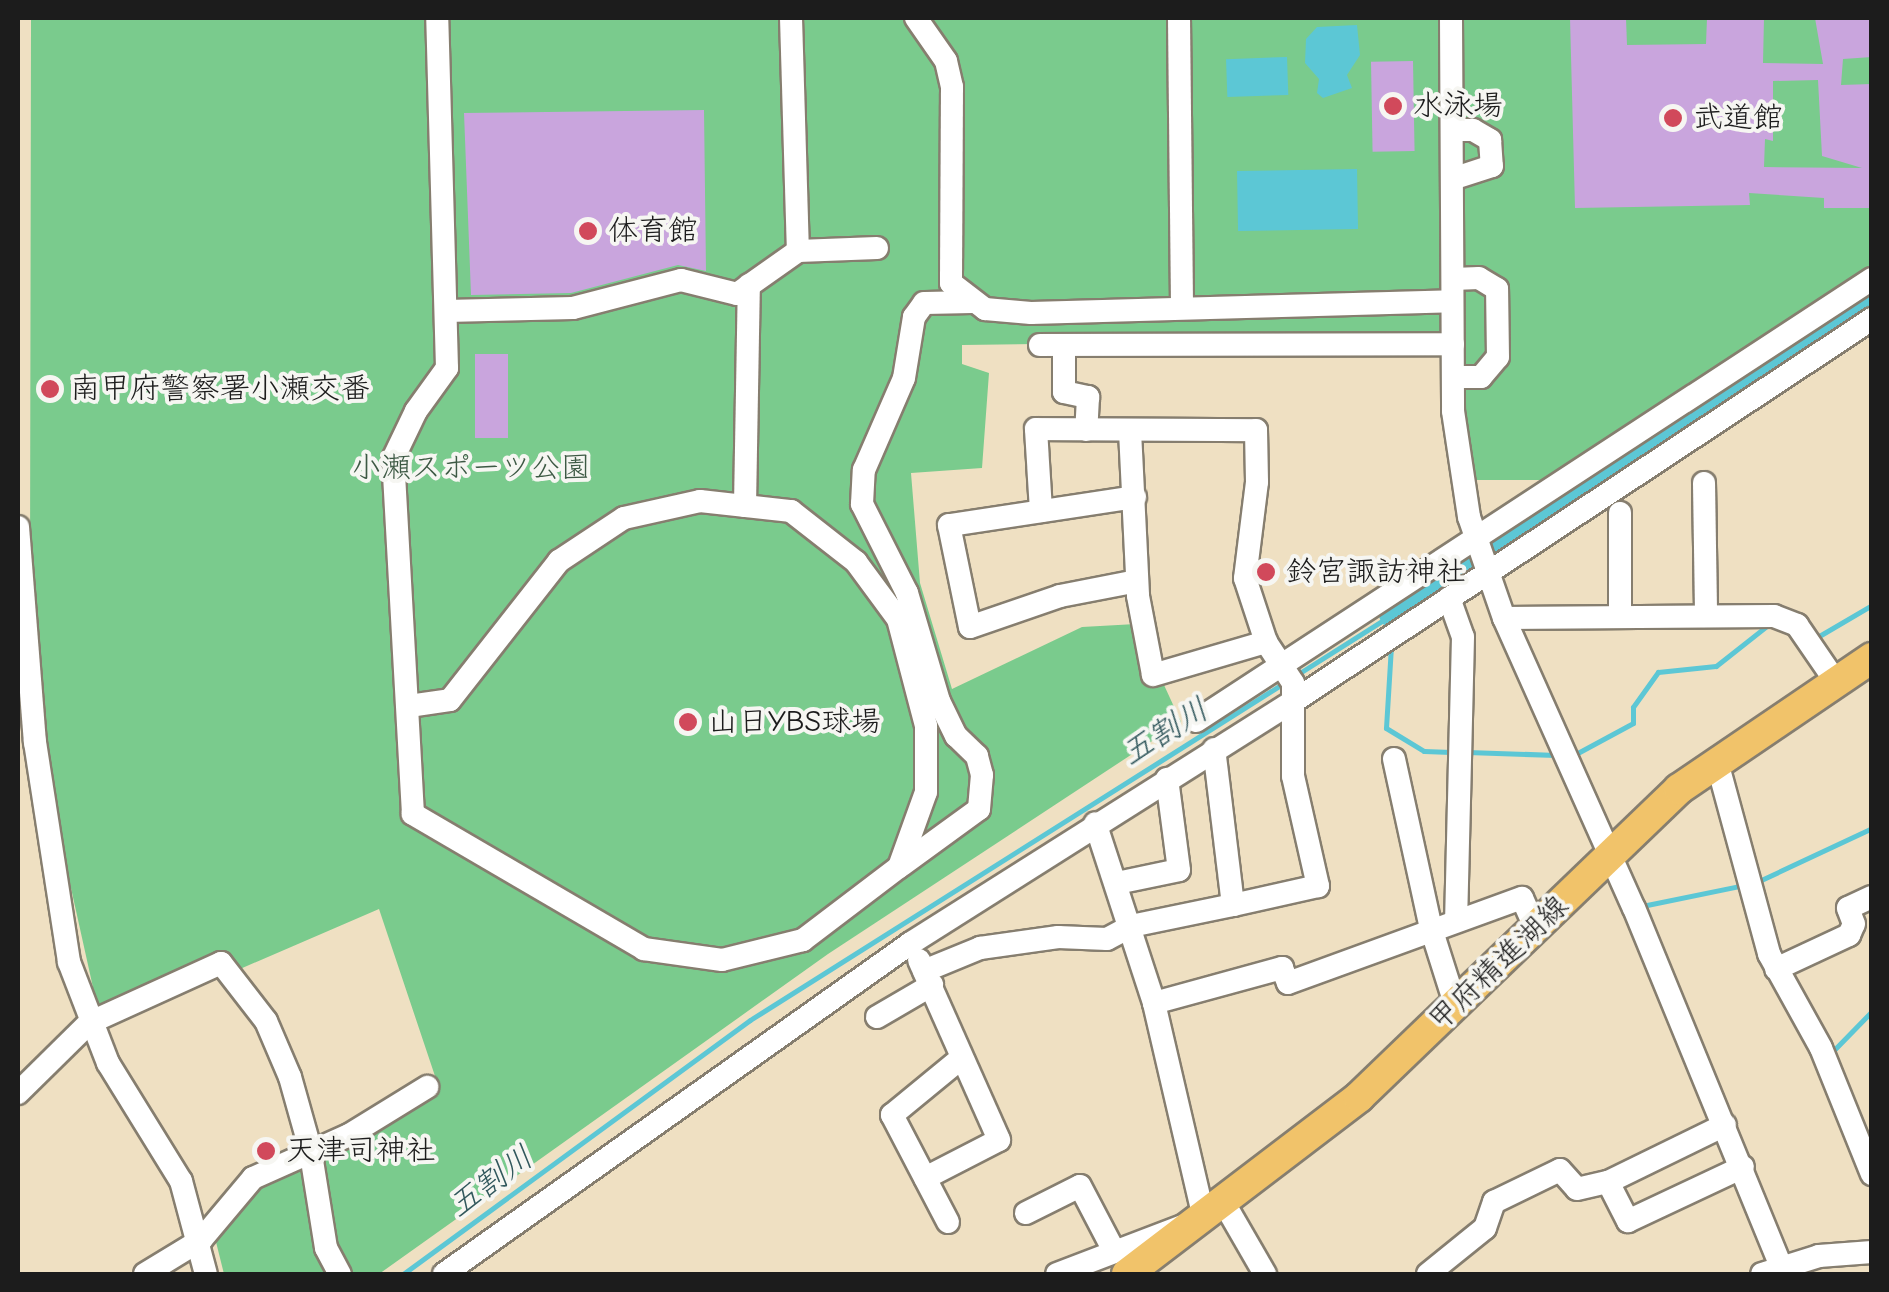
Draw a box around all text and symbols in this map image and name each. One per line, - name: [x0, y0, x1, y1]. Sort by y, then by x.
- place label: 水泳場: [1413, 88, 1503, 124]
- marker: 水泳場: [1382, 95, 1404, 117]
- place label: 武道館: [1693, 100, 1783, 136]
- marker: 武道館: [1662, 107, 1684, 129]
- place label: 体育館: [608, 213, 698, 249]
- marker: 体育館: [577, 220, 599, 242]
- place label: 南甲府警察署小瀬交番: [70, 371, 370, 407]
- marker: 南甲府警察署小瀬交番: [39, 378, 61, 400]
- park label: 小瀬スポーツ公園: [351, 450, 591, 486]
- place label: 鈴宮諏訪神社: [1286, 554, 1466, 590]
- marker: 鈴宮諏訪神社: [1255, 561, 1277, 583]
- water label: 五割川: [1114, 690, 1216, 774]
- place label: 山日YBS球場: [708, 704, 881, 740]
- marker: 山日YBS球場: [677, 711, 699, 733]
- street label: 甲府精進湖線: [1422, 889, 1576, 1039]
- place label: 天津司神社: [286, 1133, 436, 1169]
- water label: 五割川: [441, 1138, 541, 1226]
- marker: 天津司神社: [255, 1140, 277, 1162]

